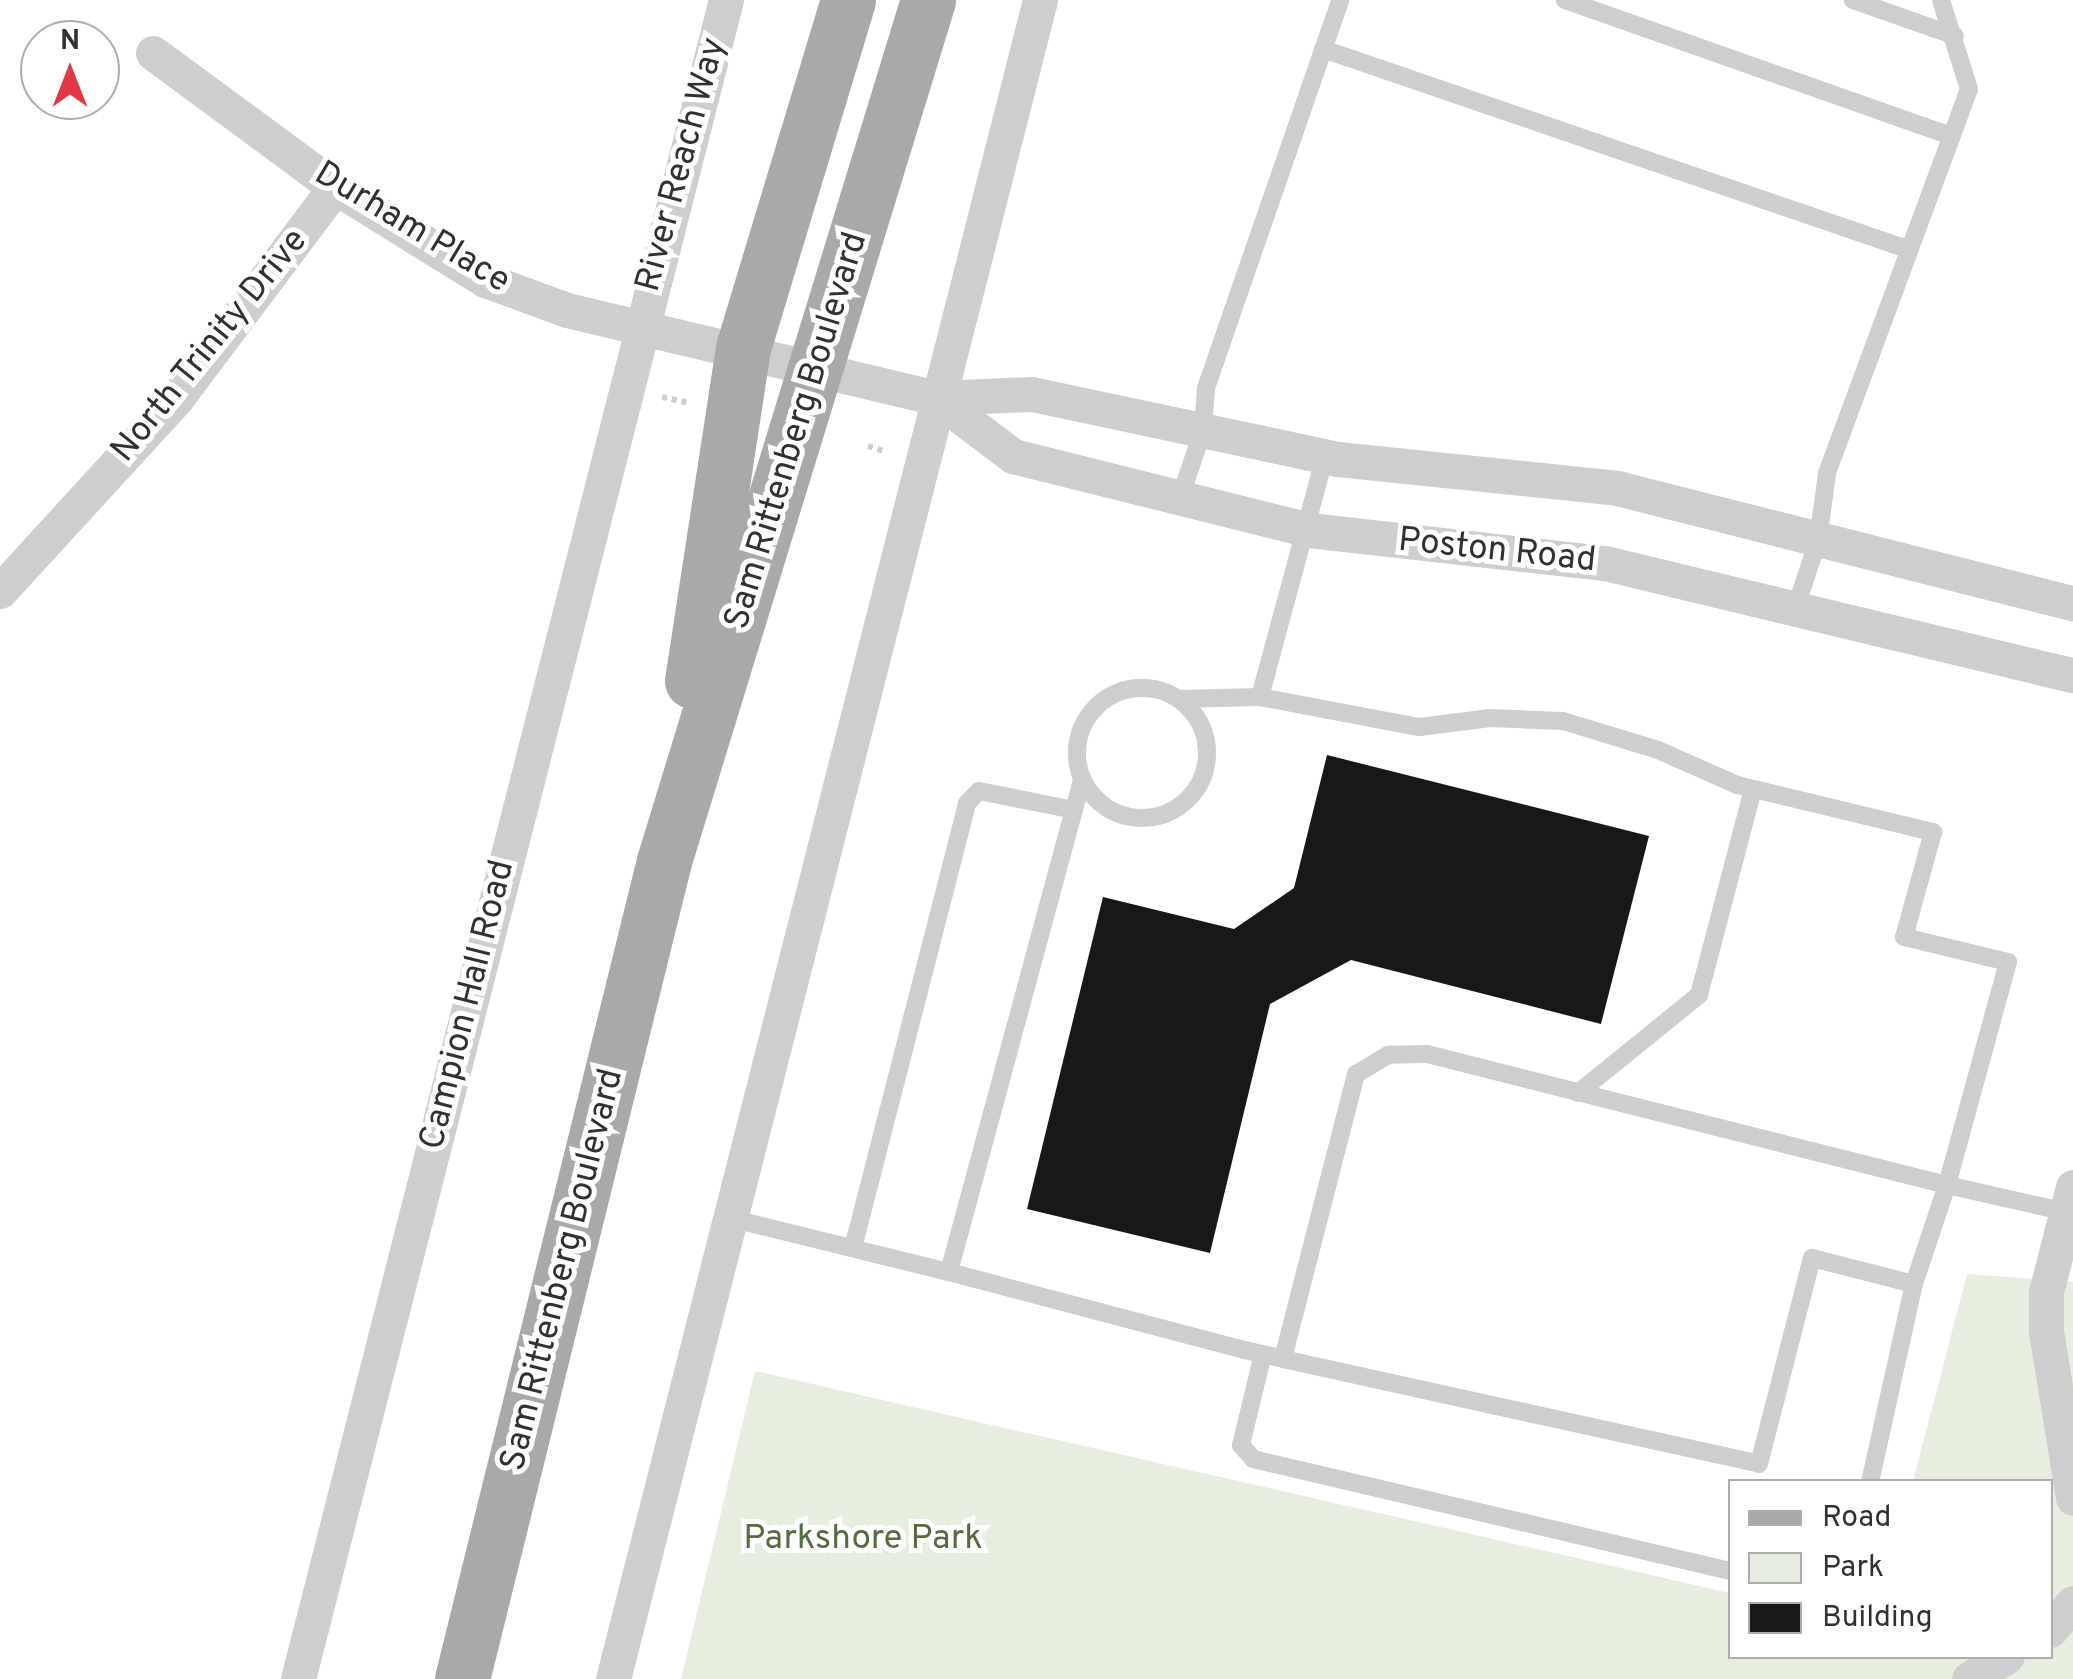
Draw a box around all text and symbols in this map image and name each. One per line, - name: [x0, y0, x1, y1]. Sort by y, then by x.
- north arrow: [20, 20, 120, 120]
- text: N: [60, 24, 80, 60]
- street label: River Reach Way: [628, 33, 736, 297]
- street label: Durham Place: [307, 153, 517, 303]
- street label: North Trinity Drive: [103, 220, 317, 472]
- street label: Sam Rittenberg Boulevard: [717, 228, 877, 634]
- street label: Poston Road: [1396, 520, 1598, 582]
- street label: Campion Hall Road: [412, 856, 524, 1154]
- street label: Sam Rittenberg Boulevard: [493, 1065, 633, 1475]
- legend: [1728, 1479, 2053, 1659]
- text: Road: [1822, 1500, 1891, 1537]
- park label: Parkshore Park: [743, 1518, 983, 1560]
- text: Park: [1822, 1550, 1884, 1587]
- text: Building: [1822, 1600, 1933, 1637]

